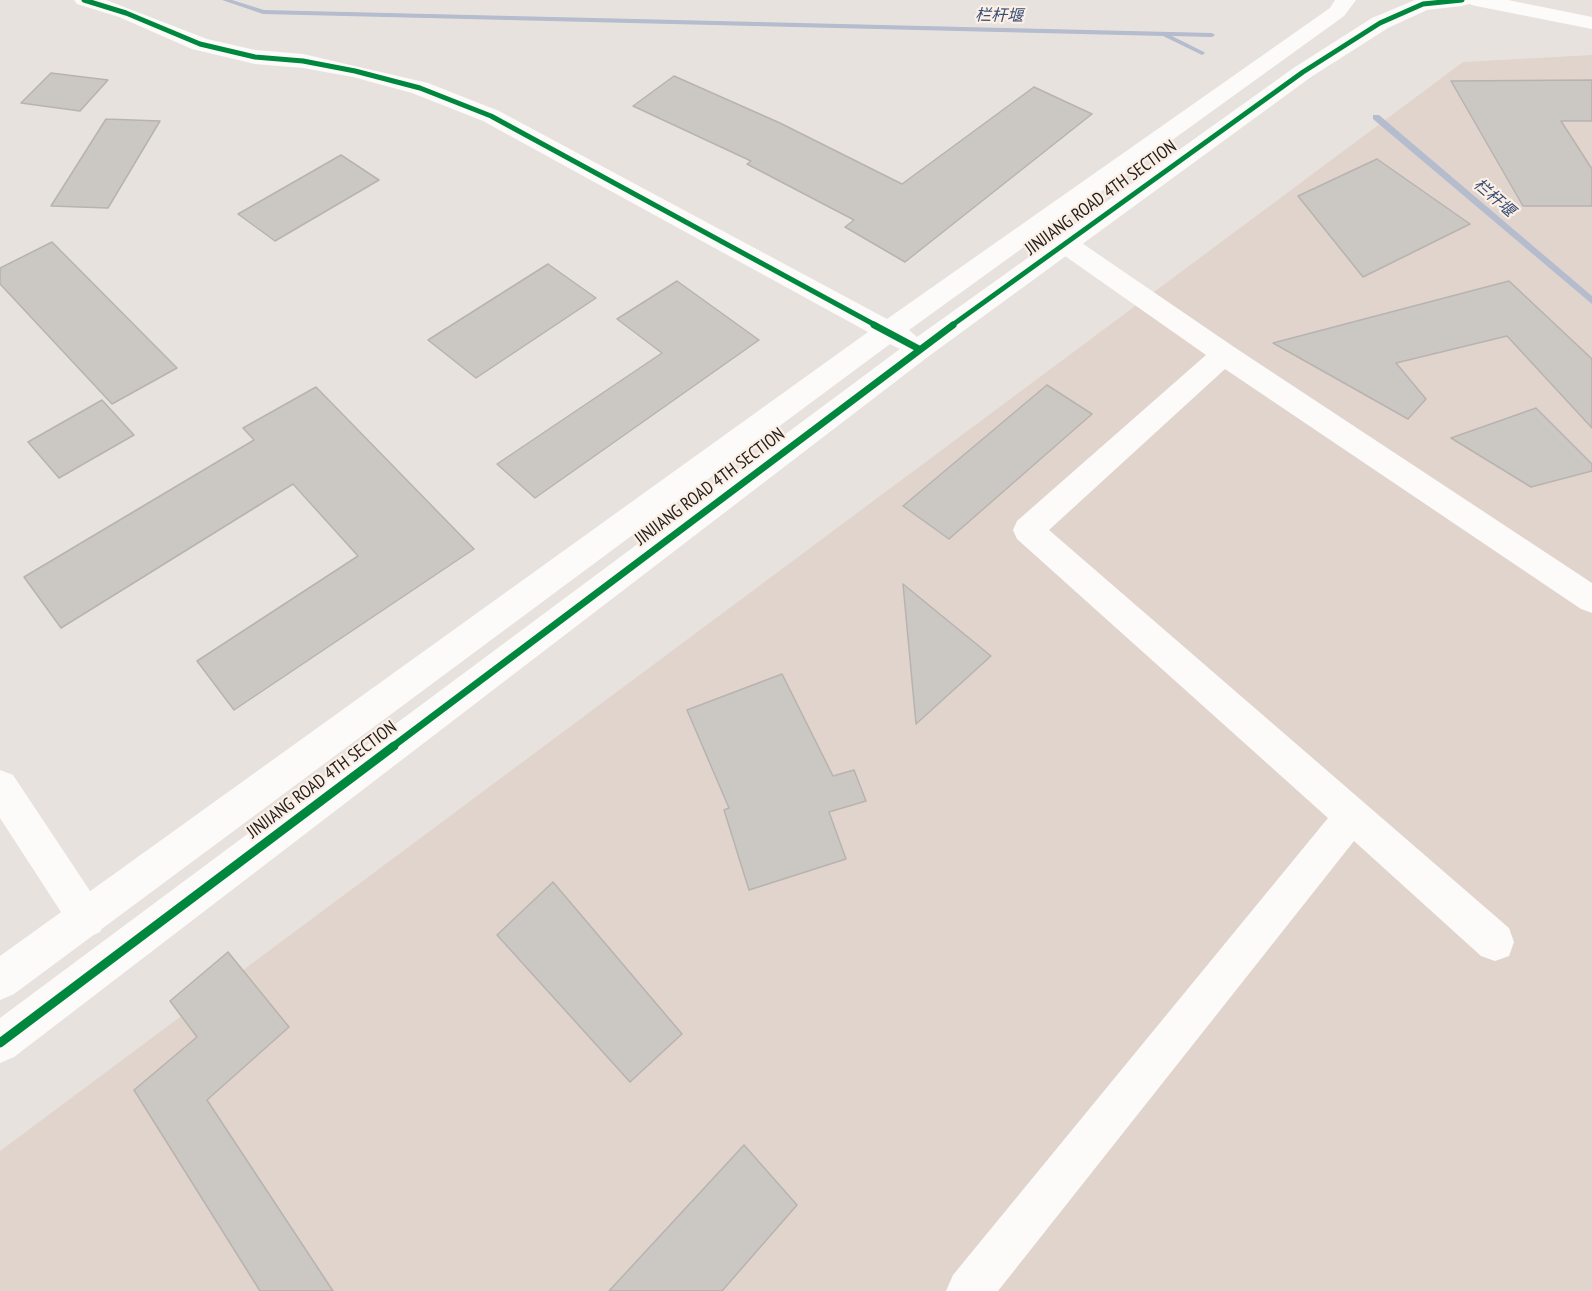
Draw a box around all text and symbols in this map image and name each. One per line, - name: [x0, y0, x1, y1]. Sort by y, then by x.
- water label: 栏杆堰: [975, 6, 1023, 26]
- street label: JINJIANG ROAD 4TH SECTION: [1021, 136, 1181, 260]
- water label: 栏杆堰: [1470, 175, 1518, 221]
- street label: JINJIANG ROAD 4TH SECTION: [631, 424, 789, 550]
- street label: JINJIANG ROAD 4TH SECTION: [243, 717, 401, 843]

